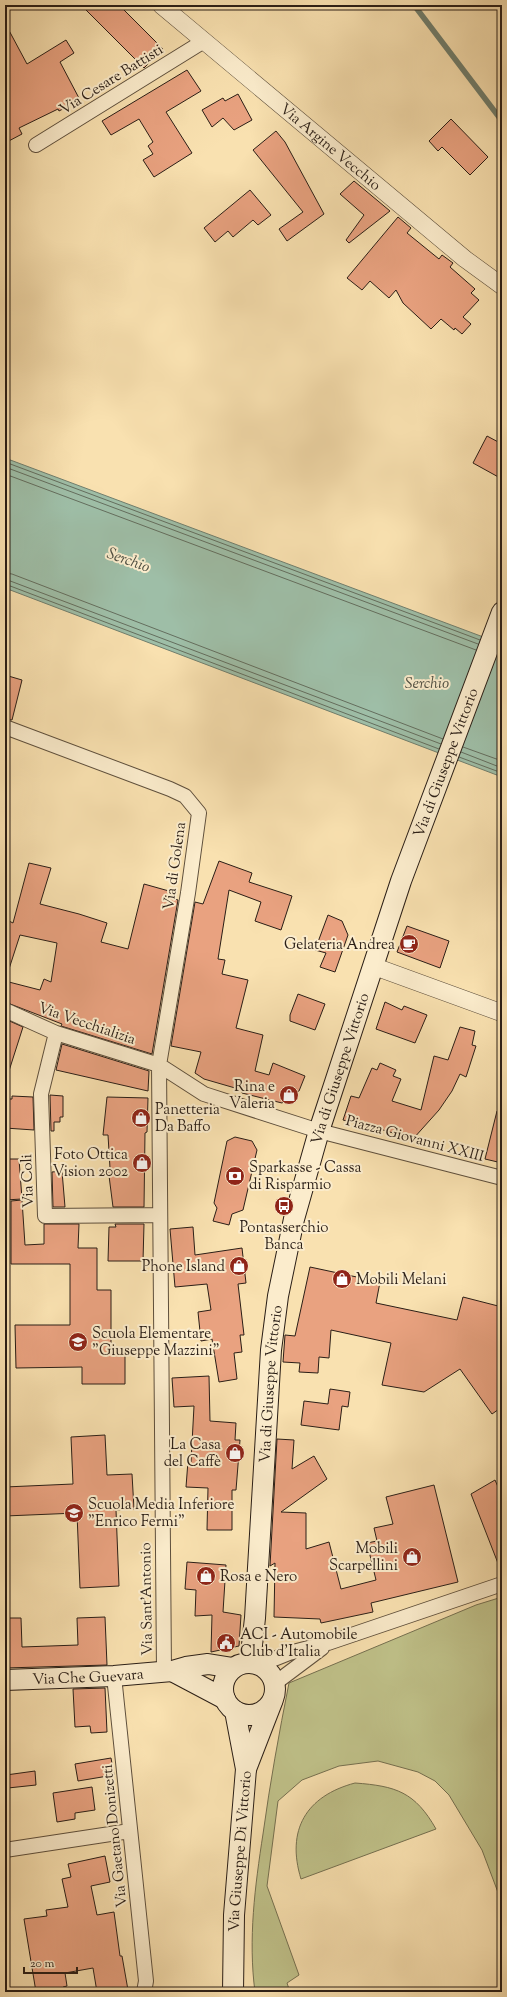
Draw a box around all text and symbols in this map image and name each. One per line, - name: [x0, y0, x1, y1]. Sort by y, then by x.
- street label: Via Cesare Battisti: [56, 40, 168, 121]
- street label: Via Argine Vecchio: [275, 99, 385, 196]
- water label: Serchio: [103, 543, 153, 580]
- water label: Serchio: [405, 673, 449, 696]
- street label: Via di Giuseppe Vittorio: [409, 685, 485, 841]
- street label: Via di Golena: [159, 821, 192, 912]
- cafe icon: Gelateria Andrea: [398, 933, 420, 955]
- place label: Gelateria Andrea: [284, 935, 395, 956]
- street label: Via di Giuseppe Vittorio: [307, 991, 376, 1147]
- street label: Via Vecchializia: [35, 998, 138, 1051]
- place label: Rina e Valeria: [229, 1077, 275, 1115]
- shop icon: Rina e Valeria: [278, 1084, 300, 1106]
- place label: Panetteria Da Baffo: [155, 1100, 220, 1138]
- shop icon: Panetteria Da Baffo: [130, 1107, 152, 1129]
- street label: Piazza Giovanni XXIII: [343, 1111, 486, 1168]
- place label: Foto Ottica Vision 2002: [52, 1145, 128, 1183]
- shop icon: Foto Ottica Vision 2002: [131, 1152, 153, 1174]
- street label: Via Coli: [17, 1154, 40, 1208]
- place label: Sparkasse - Cassa di Risparmio: [249, 1158, 361, 1196]
- bank icon: Sparkasse - Cassa di Risparmio: [224, 1165, 246, 1187]
- bus stop icon: Pontasserchio Banca: [273, 1195, 295, 1217]
- place label: Pontasserchio Banca: [239, 1218, 329, 1256]
- shop icon: Phone Island: [228, 1255, 250, 1277]
- place label: Phone Island: [142, 1257, 226, 1278]
- shop icon: Mobili Melani: [331, 1268, 353, 1290]
- place label: Mobili Melani: [356, 1270, 446, 1291]
- street label: Via di Giuseppe Vittorio: [255, 1304, 289, 1463]
- place label: Scuola Elementare "Giuseppe Mazzini": [92, 1324, 220, 1362]
- school or university icon: Scuola Elementare "Giuseppe Mazzini": [67, 1331, 89, 1353]
- place label: La Casa del Caffè: [164, 1435, 221, 1473]
- shop icon: La Casa del Caffè: [224, 1442, 246, 1464]
- place label: Scuola Media Inferiore "Enrico Fermi": [88, 1495, 234, 1533]
- school or university icon: Scuola Media Inferiore "Enrico Fermi": [63, 1502, 85, 1524]
- place label: Mobili Scarpellini: [329, 1539, 398, 1577]
- street label: Via Sant'Antonio: [136, 1542, 159, 1656]
- shop icon: Mobili Scarpellini: [401, 1546, 423, 1568]
- shop icon: Rosa e Nero: [195, 1565, 217, 1587]
- place label: Rosa e Nero: [220, 1567, 297, 1588]
- place label: ACI - Automobile Club d'Italia: [240, 1625, 357, 1663]
- public building icon: ACI - Automobile Club d'Italia: [215, 1632, 237, 1654]
- street label: Via Che Guevara: [32, 1664, 145, 1691]
- street label: Via Gaetano Donizetti: [98, 1763, 133, 1909]
- street label: Via Giuseppe Di Vittorio: [225, 1770, 258, 1932]
- scale bar: [24, 1949, 77, 1975]
- text: 20 m: [30, 1955, 55, 1973]

